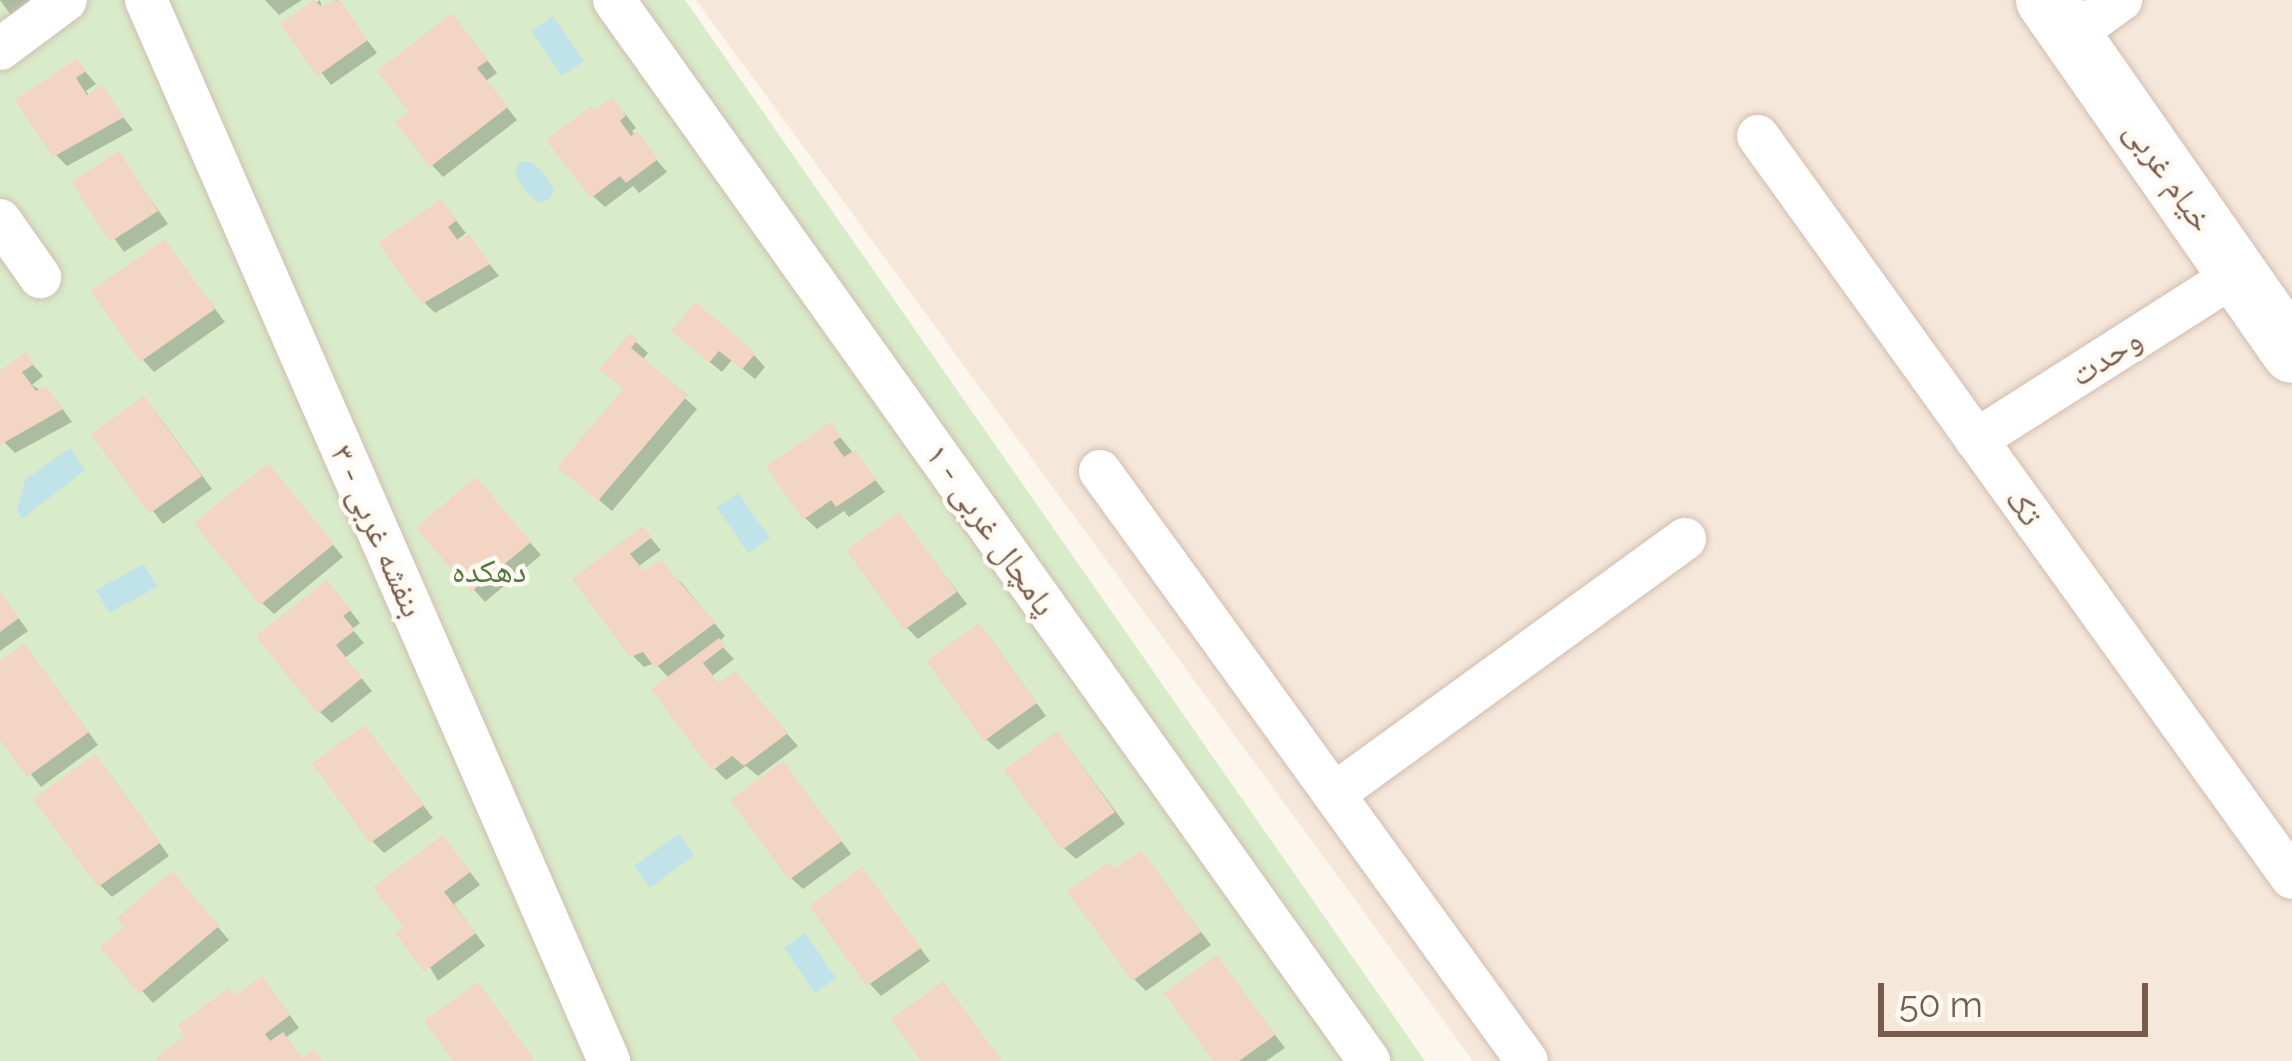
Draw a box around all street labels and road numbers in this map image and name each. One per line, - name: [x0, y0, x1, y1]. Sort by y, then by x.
- street label: خیام غربی: [2116, 112, 2222, 240]
- street label: وحدت: [2063, 319, 2149, 395]
- street label: پامچال غربی - ۱: [917, 437, 1065, 623]
- street label: بنفشه غربی - ۳: [321, 439, 433, 623]
- street label: تک: [1997, 480, 2051, 534]

